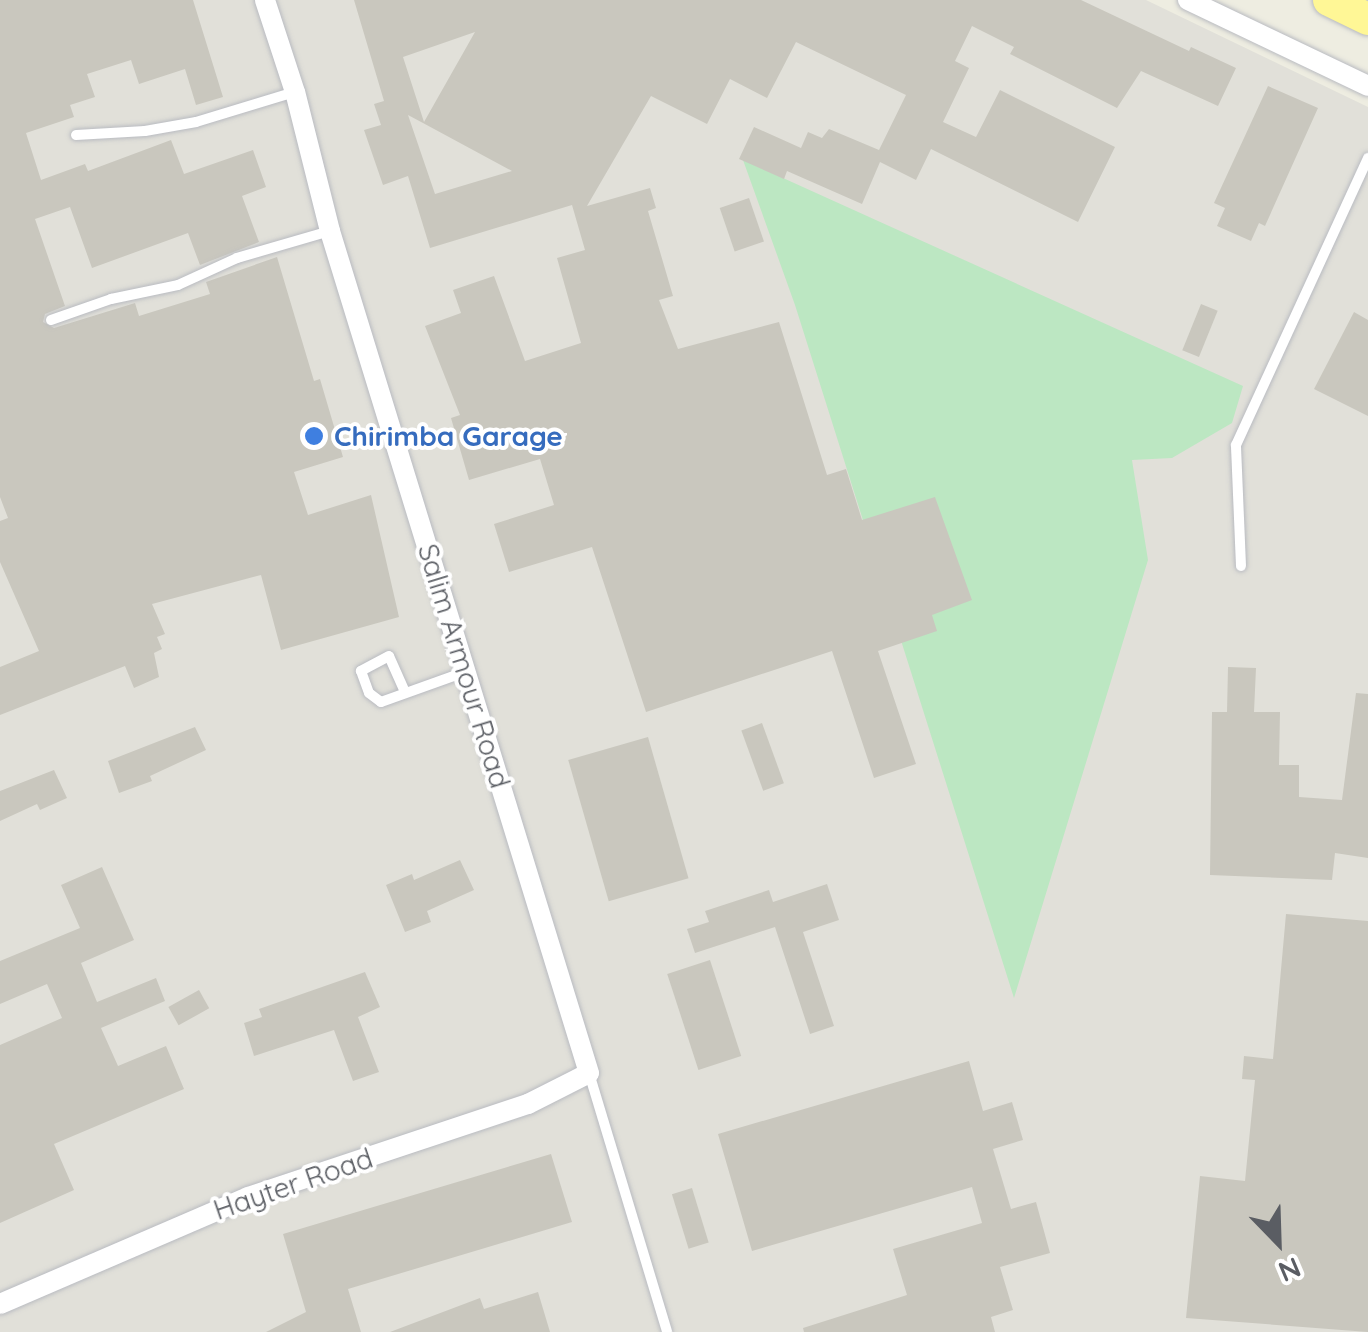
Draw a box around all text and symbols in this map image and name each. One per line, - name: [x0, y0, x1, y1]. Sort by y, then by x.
- place label: Chirimba Garage: [334, 419, 563, 453]
- marker: Chirimba Garage: [303, 425, 325, 447]
- street label: Salim Armour Road: [411, 540, 517, 792]
- street label: Hayter Road: [209, 1141, 377, 1227]
- north arrow: [1228, 1192, 1328, 1292]
- text: N: [1274, 1250, 1306, 1290]

